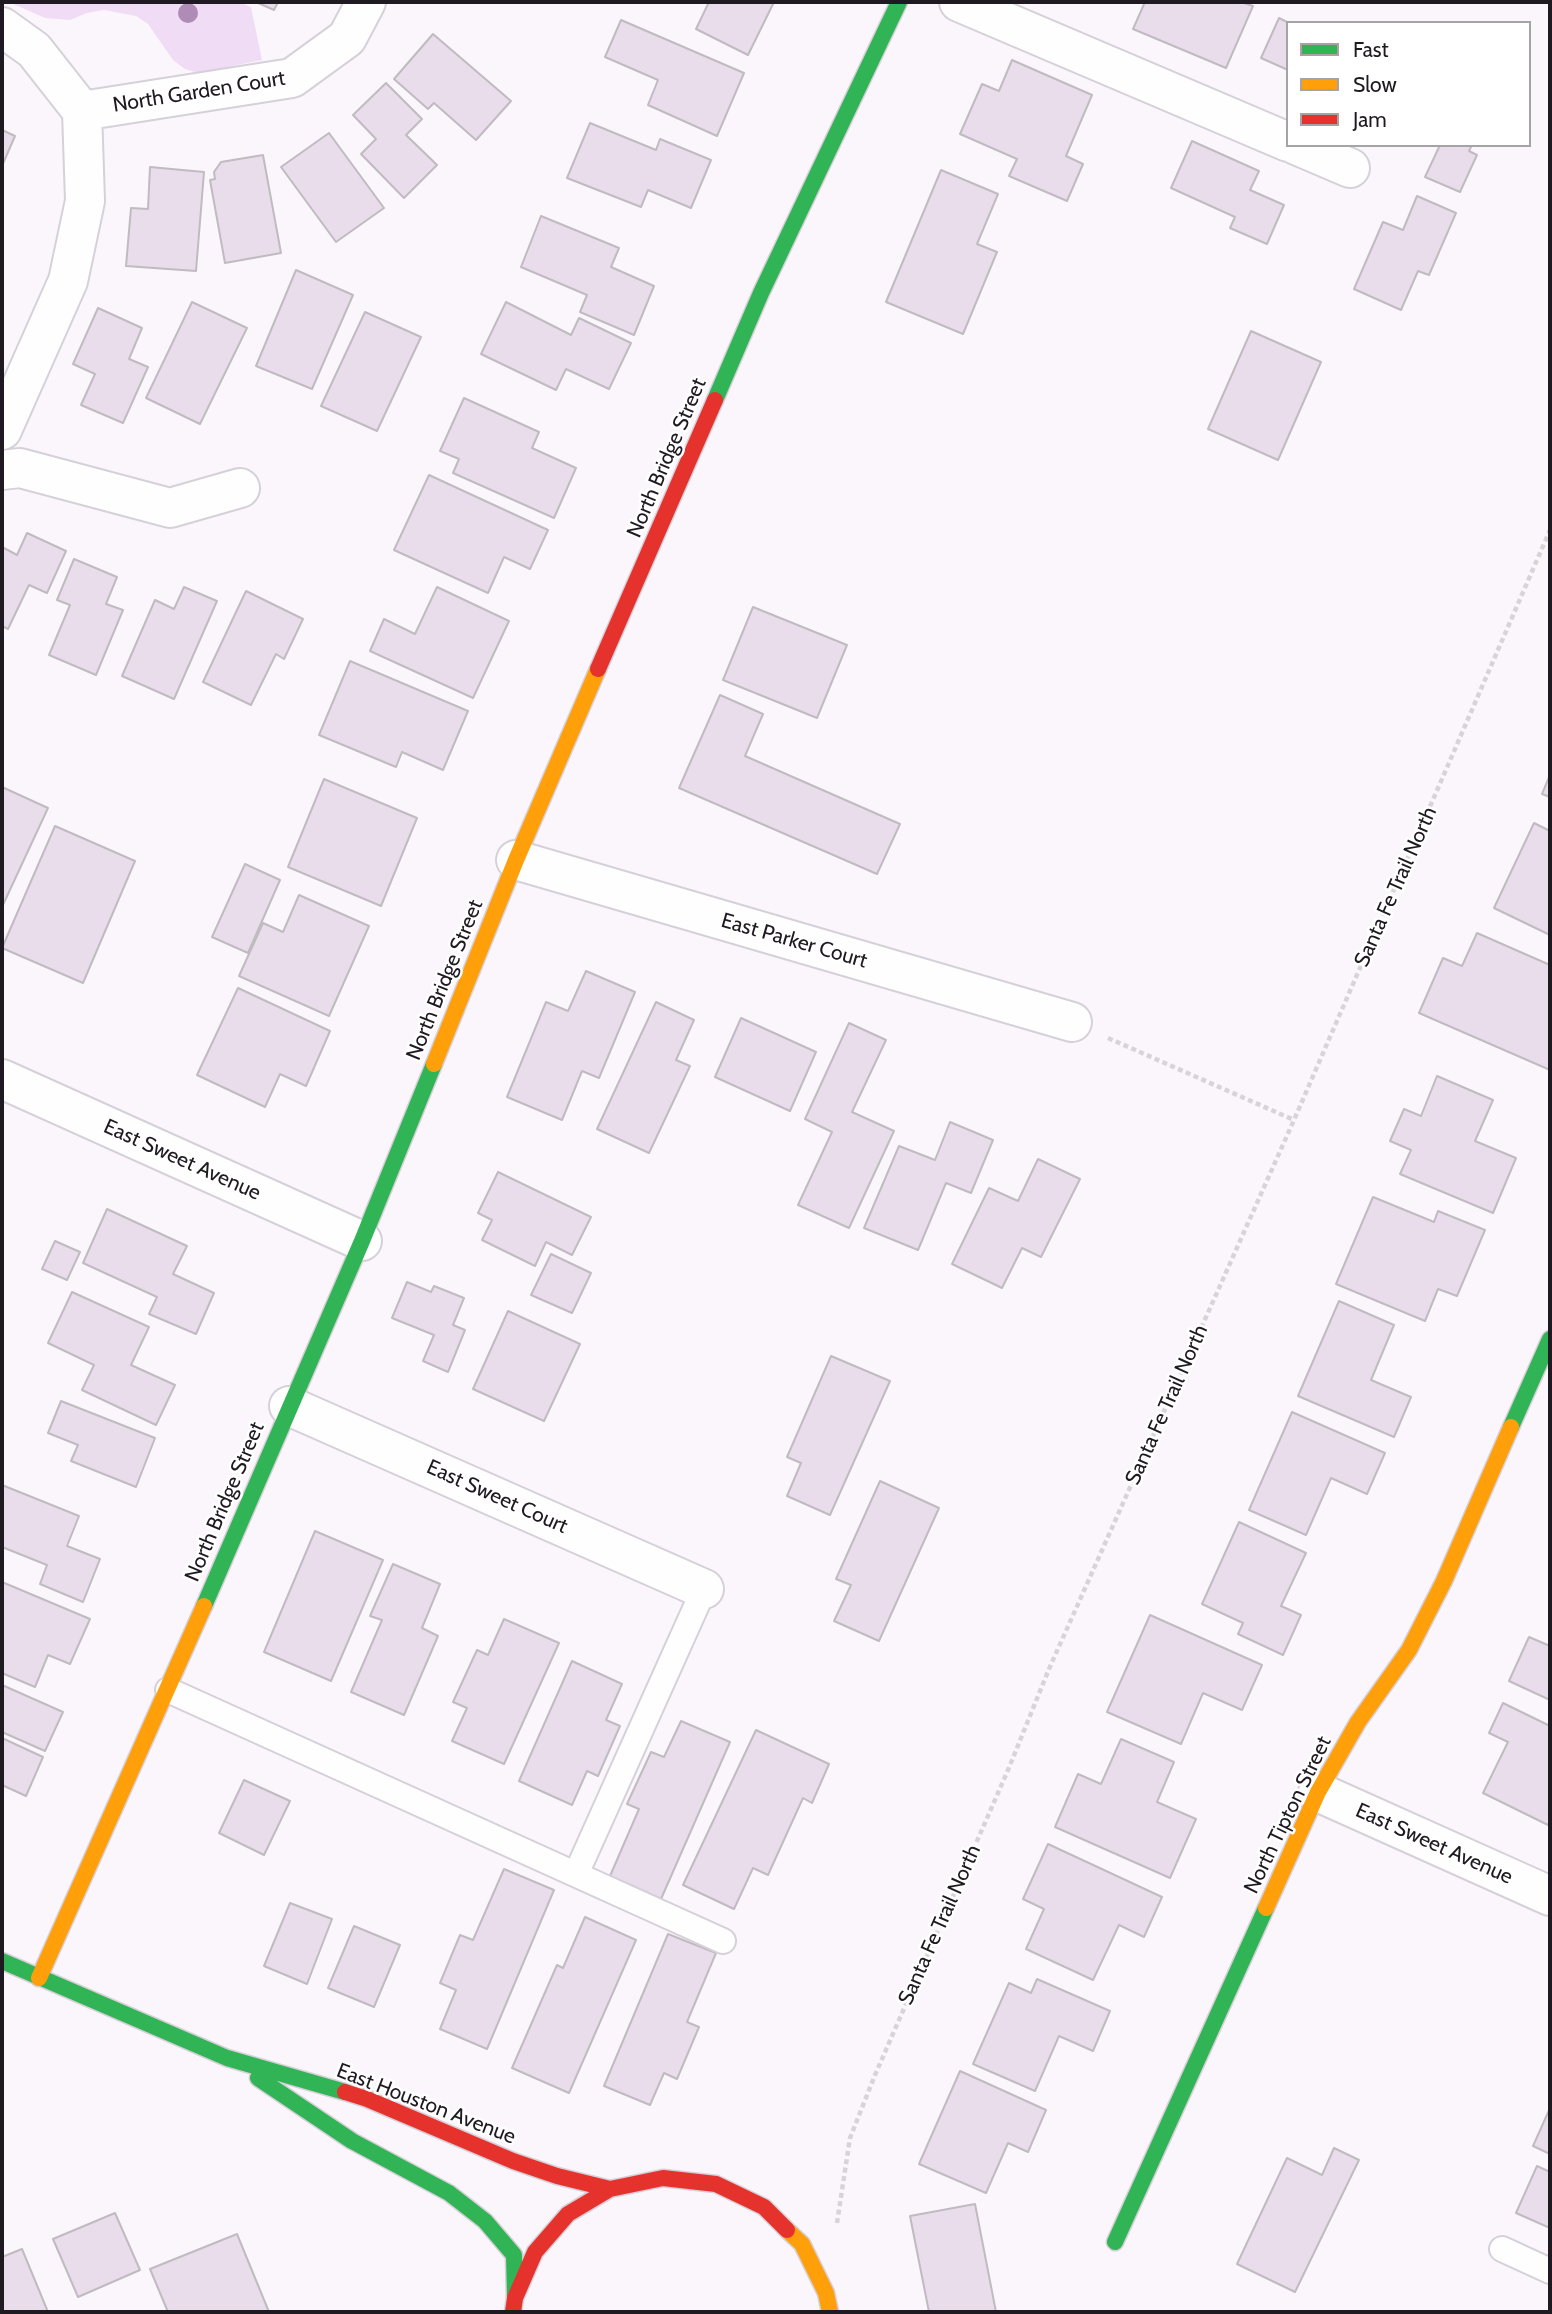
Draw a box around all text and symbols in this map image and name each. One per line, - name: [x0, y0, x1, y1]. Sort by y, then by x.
- legend: [1286, 21, 1531, 147]
- text: Fast: [1353, 37, 1389, 62]
- street label: North Garden Court: [111, 66, 287, 118]
- text: Slow: [1353, 72, 1397, 97]
- text: Jam: [1353, 107, 1387, 132]
- street label: North Bridge Street: [622, 374, 712, 542]
- street label: Santa Fe Trail North: [1349, 803, 1443, 971]
- street label: North Bridge Street: [401, 896, 489, 1064]
- street label: East Parker Court: [718, 908, 870, 974]
- street label: East Sweet Avenue: [100, 1114, 264, 1206]
- street label: Santa Fe Trail North: [1120, 1321, 1214, 1489]
- street label: North Bridge Street: [180, 1418, 270, 1586]
- street label: East Sweet Court: [423, 1455, 571, 1539]
- street label: North Tipton Street: [1239, 1732, 1337, 1898]
- street label: East Sweet Avenue: [1352, 1798, 1516, 1890]
- street label: Santa Fe Trail North: [893, 1841, 987, 2009]
- street label: East Houston Avenue: [333, 2058, 519, 2150]

